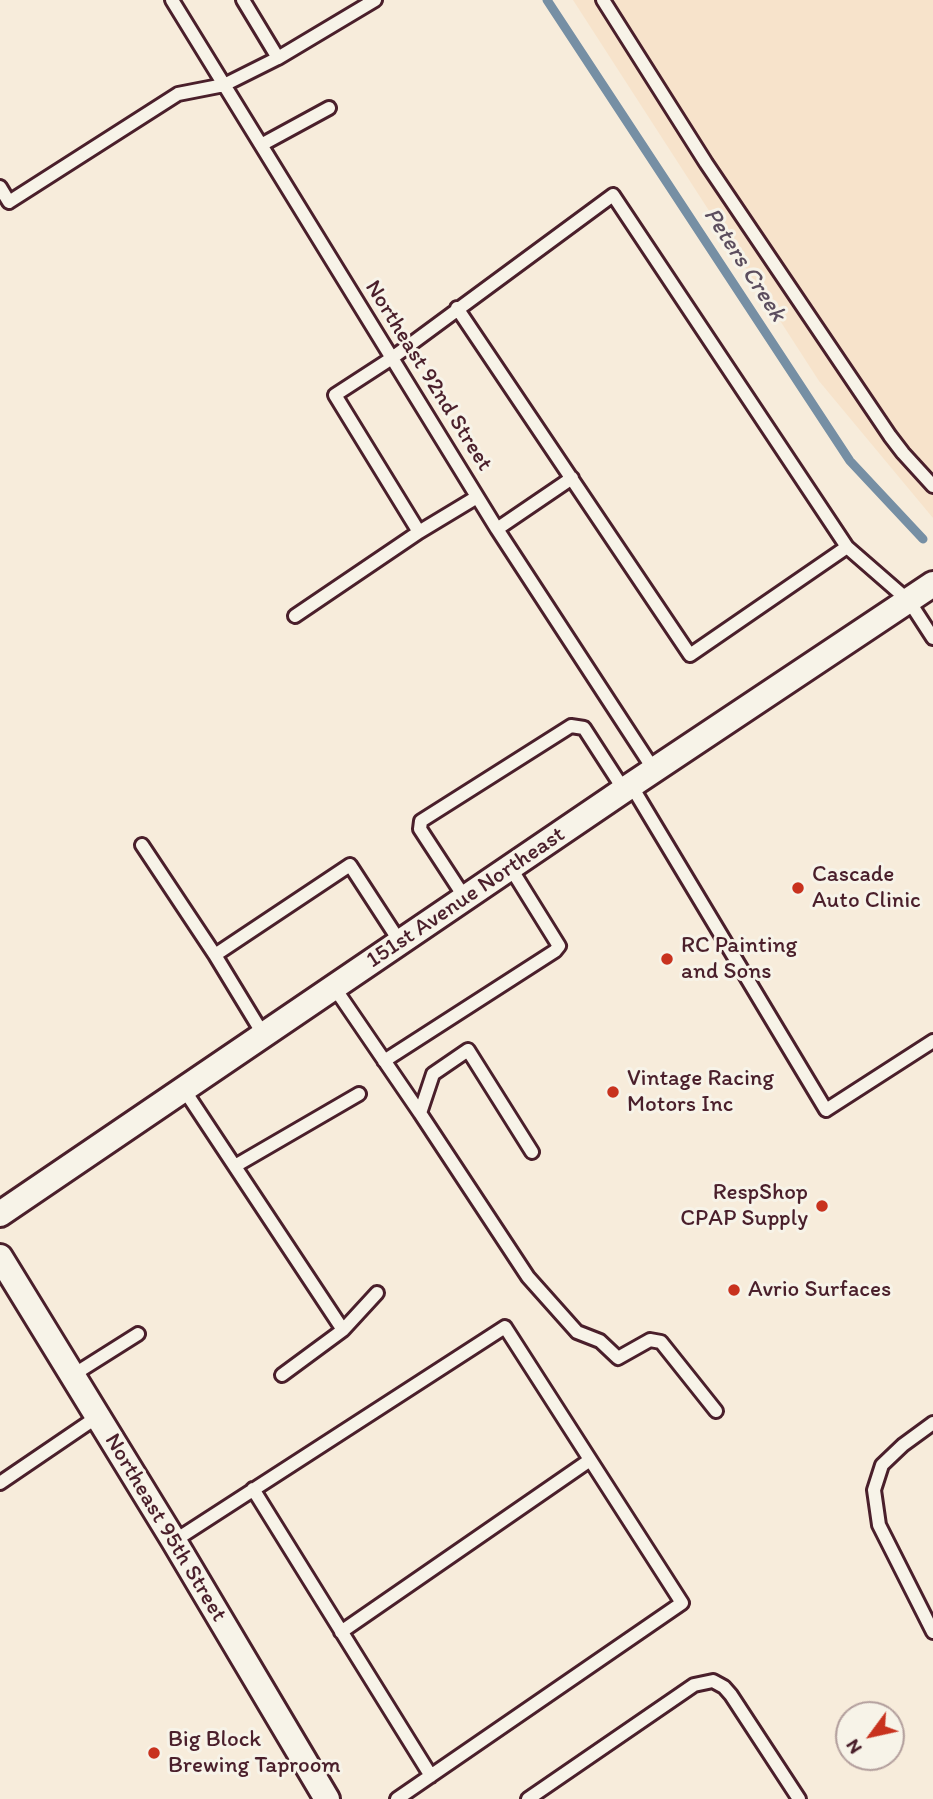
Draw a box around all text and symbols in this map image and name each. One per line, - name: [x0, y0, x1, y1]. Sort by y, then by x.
- water label: Peters Creek: [697, 203, 791, 327]
- street label: Northeast 92nd Street: [358, 276, 498, 476]
- street label: 151st Avenue Northeast: [361, 821, 571, 975]
- place label: Cascade Auto Clinic: [812, 861, 921, 915]
- marker: Cascade Auto Clinic: [790, 880, 806, 896]
- place label: RC Painting and Sons: [681, 932, 797, 986]
- marker: RC Painting and Sons: [659, 951, 675, 967]
- place label: Vintage Racing Motors Inc: [627, 1065, 774, 1119]
- marker: Vintage Racing Motors Inc: [605, 1084, 621, 1100]
- place label: RespShop CPAP Supply: [680, 1179, 808, 1233]
- marker: RespShop CPAP Supply: [814, 1198, 830, 1214]
- place label: Avrio Surfaces: [748, 1276, 891, 1304]
- marker: Avrio Surfaces: [726, 1282, 742, 1298]
- street label: Northeast 95th Street: [98, 1429, 232, 1627]
- north arrow: [835, 1701, 905, 1771]
- place label: Big Block Brewing Taproom: [168, 1726, 341, 1780]
- text: N: [841, 1735, 867, 1758]
- marker: Big Block Brewing Taproom: [146, 1745, 162, 1761]

